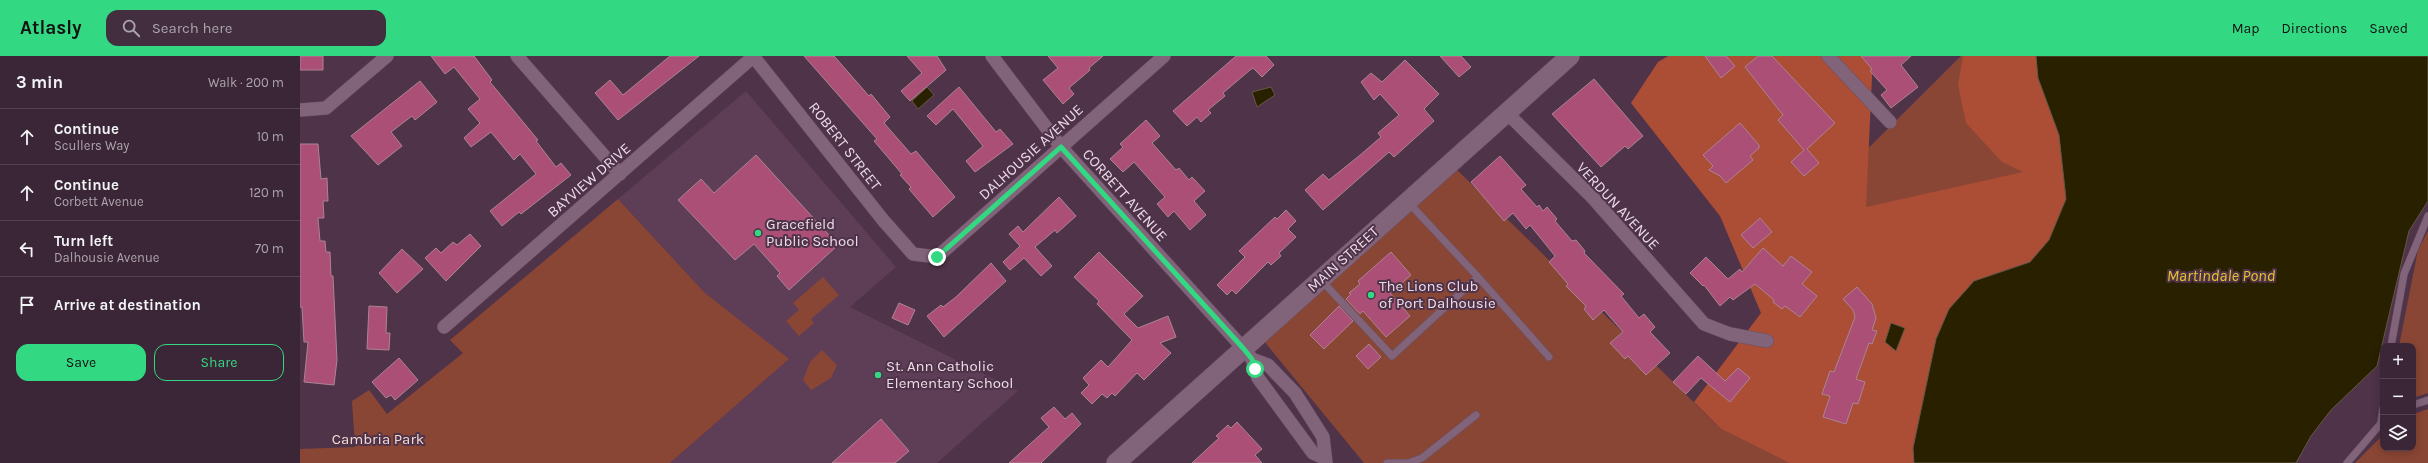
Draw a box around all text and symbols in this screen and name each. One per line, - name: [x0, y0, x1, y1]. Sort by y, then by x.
- search box: [106, 10, 386, 46]
- text: Atlasly: [20, 17, 82, 39]
- icon: search: [120, 17, 142, 39]
- text: Search here: [152, 19, 232, 37]
- text: Map: [2232, 20, 2260, 37]
- text: Directions: [2282, 20, 2347, 37]
- text: Saved: [2369, 20, 2408, 37]
- text: 3 min: [16, 72, 63, 92]
- text: Walk · 200 m: [208, 75, 284, 90]
- street label: ROBERT STREET: [805, 98, 885, 194]
- street label: DALHOUSIE AVENUE: [975, 101, 1087, 203]
- text: Continue: [54, 120, 119, 138]
- icon: ahead: [16, 126, 38, 148]
- text: 10 m: [257, 129, 284, 144]
- text: Scullers Way: [54, 138, 129, 153]
- street label: BAYVIEW DRIVE: [544, 139, 634, 221]
- street label: CORBETT AVENUE: [1079, 145, 1171, 245]
- street label: VERDUN AVENUE: [1573, 158, 1663, 254]
- text: Continue: [54, 176, 119, 194]
- icon: ahead: [16, 182, 38, 204]
- text: 120 m: [249, 185, 284, 200]
- text: Corbett Avenue: [54, 194, 144, 209]
- place label: Gracefield Public School: [766, 215, 859, 250]
- street label: MAIN STREET: [1304, 222, 1383, 296]
- marker: Gracefield Public School: [753, 228, 763, 238]
- text: Turn left: [54, 232, 113, 250]
- icon: left: [16, 238, 38, 260]
- text: 70 m: [255, 241, 284, 256]
- route end: [928, 248, 946, 266]
- text: Dalhousie Avenue: [54, 250, 159, 265]
- water label: Martindale Pond: [2167, 266, 2276, 285]
- place label: The Lions Club of Port Dalhousie: [1379, 277, 1496, 312]
- marker: The Lions Club of Port Dalhousie: [1366, 290, 1376, 300]
- icon: arrive: [16, 294, 38, 316]
- text: Arrive at destination: [54, 296, 201, 314]
- map controls: [2380, 343, 2416, 451]
- button: +: [2380, 343, 2416, 379]
- button: Save: [16, 344, 146, 381]
- button: Share: [154, 344, 284, 381]
- place label: St. Ann Catholic Elementary School: [886, 357, 1013, 392]
- route start: [1246, 360, 1264, 378]
- marker: St. Ann Catholic Elementary School: [873, 370, 883, 380]
- button: −: [2380, 379, 2416, 415]
- button: layers: [2380, 415, 2416, 451]
- park label: Cambria Park: [332, 430, 424, 448]

